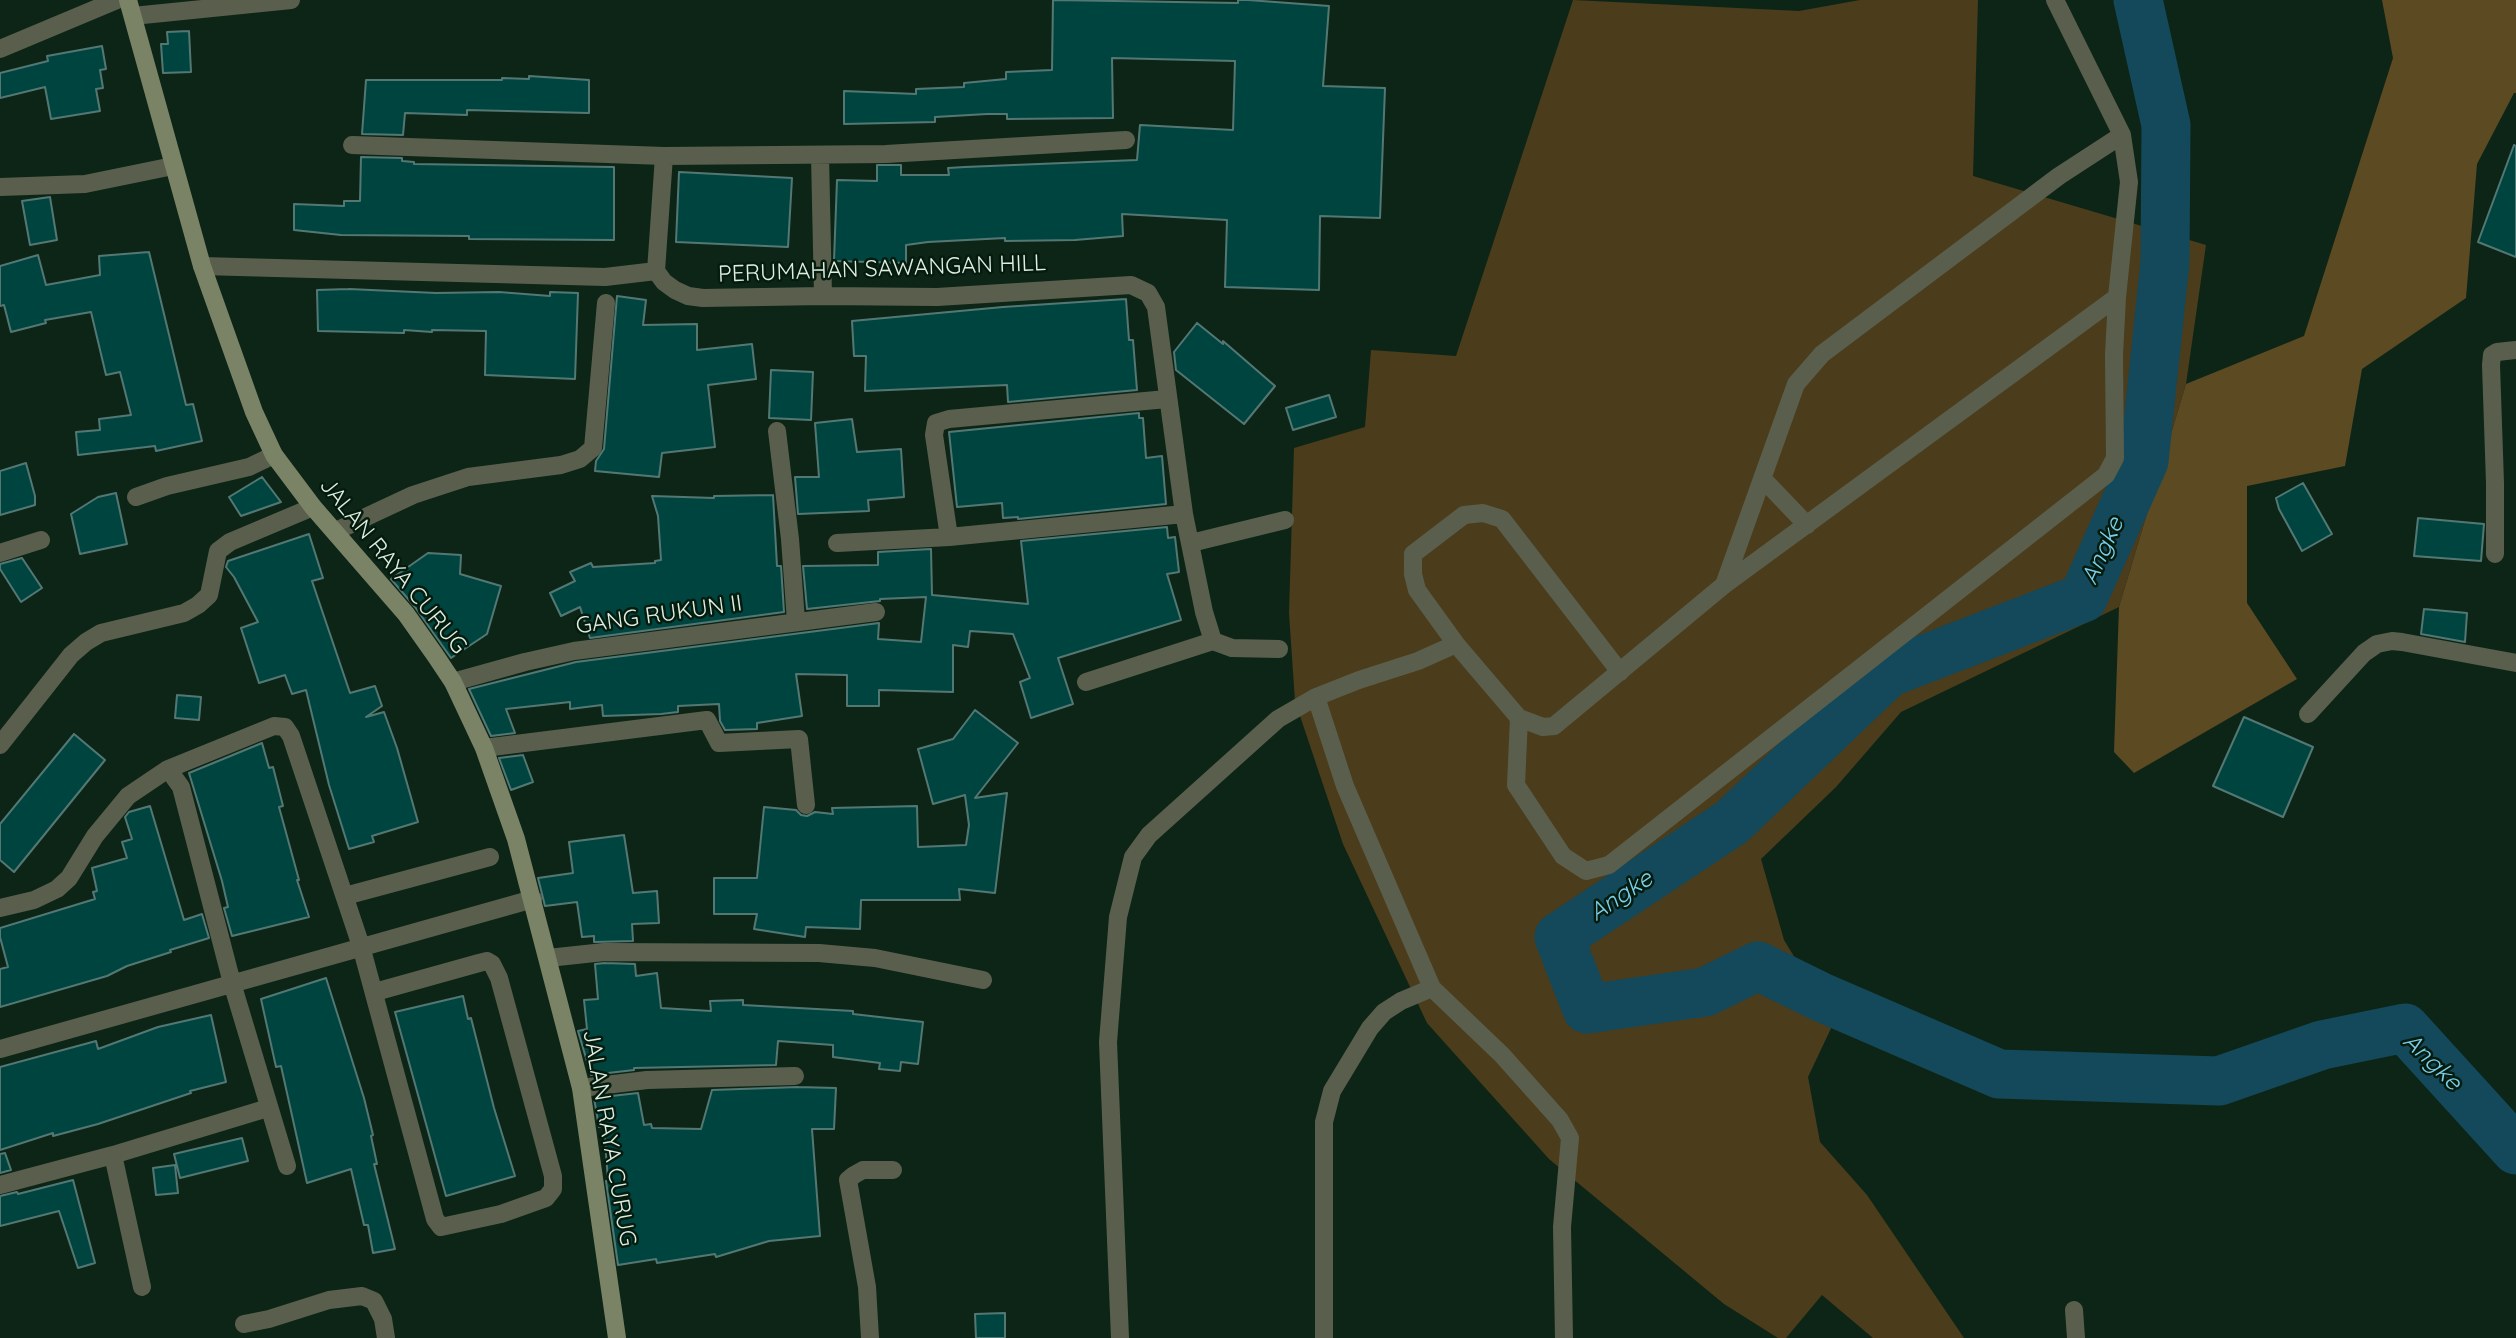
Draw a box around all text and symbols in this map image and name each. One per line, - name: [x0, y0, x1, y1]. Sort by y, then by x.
- street label: PERUMAHAN SAWANGAN HILL: [718, 249, 1046, 289]
- street label: JALAN RAYA CURUG: [313, 472, 473, 660]
- water label: Angke: [2076, 513, 2130, 589]
- street label: GANG RUKUN II: [574, 590, 744, 640]
- water label: Angke: [1584, 864, 1658, 928]
- water label: Angke: [2397, 1027, 2467, 1097]
- street label: JALAN RAYA CURUG: [576, 1028, 642, 1248]

